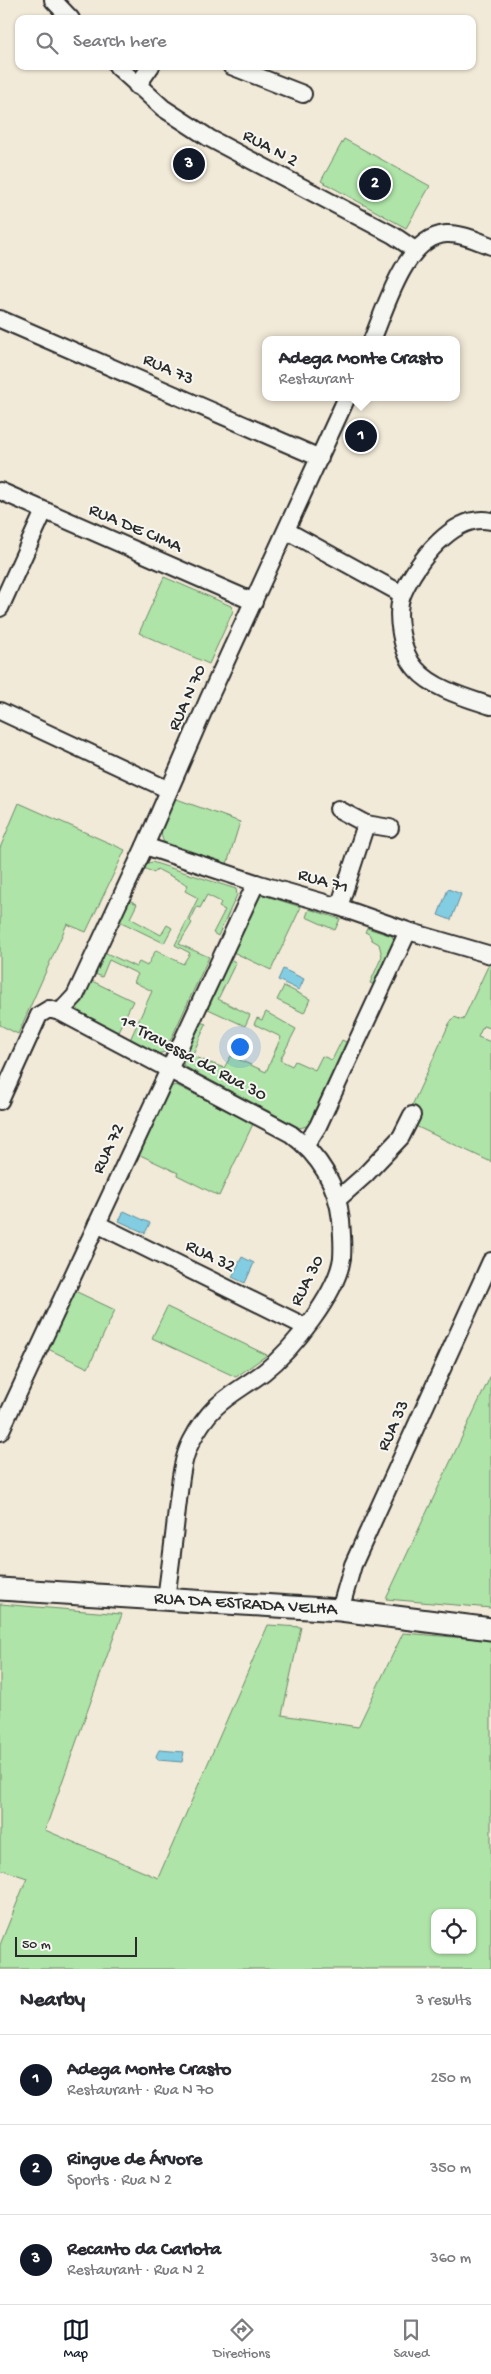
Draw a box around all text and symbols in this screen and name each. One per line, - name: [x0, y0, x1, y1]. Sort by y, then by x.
- search box: [15, 15, 476, 70]
- icon: search: [33, 29, 61, 57]
- text: Search here: [73, 31, 167, 54]
- street label: RUA N 2: [239, 126, 301, 172]
- pin: 3: [173, 145, 205, 183]
- pin: 2: [359, 165, 391, 203]
- popup: [262, 336, 460, 401]
- text: Adega Monte Crasto: [279, 348, 443, 371]
- street label: RUA 73: [139, 350, 197, 390]
- text: Restaurant: [279, 371, 353, 390]
- pin: 1: [345, 417, 377, 455]
- street label: RUA DE CIMA: [85, 500, 186, 559]
- street label: RUA N 70: [164, 662, 212, 734]
- street label: RUA 71: [295, 865, 351, 899]
- street label: 1ª Travessa da Rua 30: [115, 1011, 270, 1107]
- your location: [227, 1034, 253, 1060]
- street label: RUA 72: [88, 1120, 130, 1177]
- street label: RUA 32: [182, 1236, 239, 1278]
- street label: RUA 30: [286, 1252, 330, 1310]
- street label: RUA 33: [374, 1397, 414, 1455]
- street label: RUA DA ESTRADA VELHA: [153, 1588, 339, 1620]
- map controls: [431, 1909, 476, 1954]
- button: locate: [431, 1909, 476, 1954]
- scale bar: [15, 1934, 138, 1957]
- text: 50 m: [22, 1937, 51, 1954]
- text: Nearby: [20, 1989, 85, 2014]
- text: 3 results: [416, 1992, 471, 2011]
- text: Adega Monte Crasto: [67, 2059, 231, 2082]
- text: 1: [33, 2070, 39, 2089]
- text: 250 m: [431, 2070, 471, 2089]
- text: Restaurant · Rua N 70: [67, 2082, 214, 2101]
- text: Ringue de Árvore: [67, 2149, 202, 2172]
- text: 2: [32, 2160, 40, 2179]
- text: 350 m: [430, 2160, 471, 2179]
- text: Sports · Rua N 2: [67, 2172, 172, 2191]
- text: Recanto da Carlota: [67, 2239, 221, 2262]
- text: 3: [32, 2250, 40, 2269]
- text: 360 m: [430, 2250, 471, 2269]
- text: Restaurant · Rua N 2: [67, 2262, 204, 2281]
- tab: Map: [62, 2316, 90, 2363]
- tab: Directions: [213, 2316, 270, 2363]
- tab: Saved: [393, 2316, 429, 2363]

